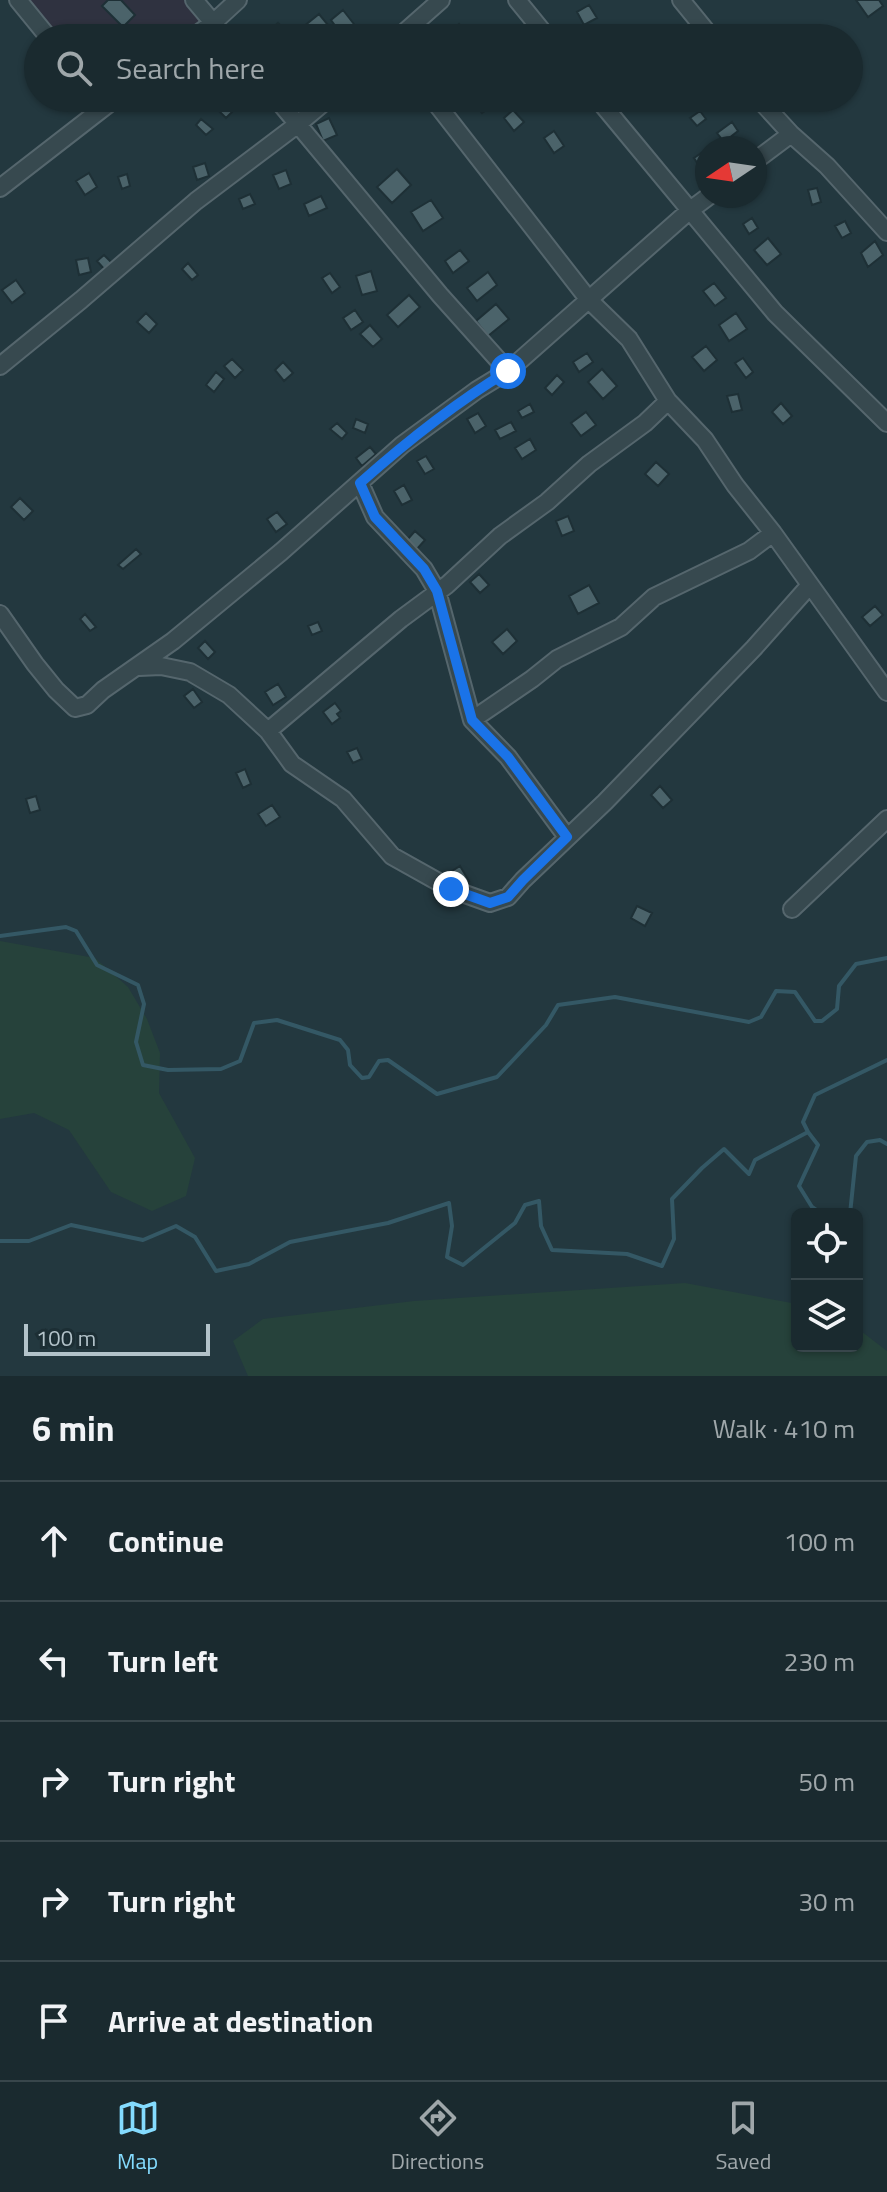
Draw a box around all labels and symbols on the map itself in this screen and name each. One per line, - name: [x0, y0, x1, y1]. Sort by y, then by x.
- north arrow: [695, 136, 767, 208]
- route start: [490, 353, 526, 389]
- route end: [433, 871, 469, 907]
- scale bar: [24, 1320, 210, 1356]

